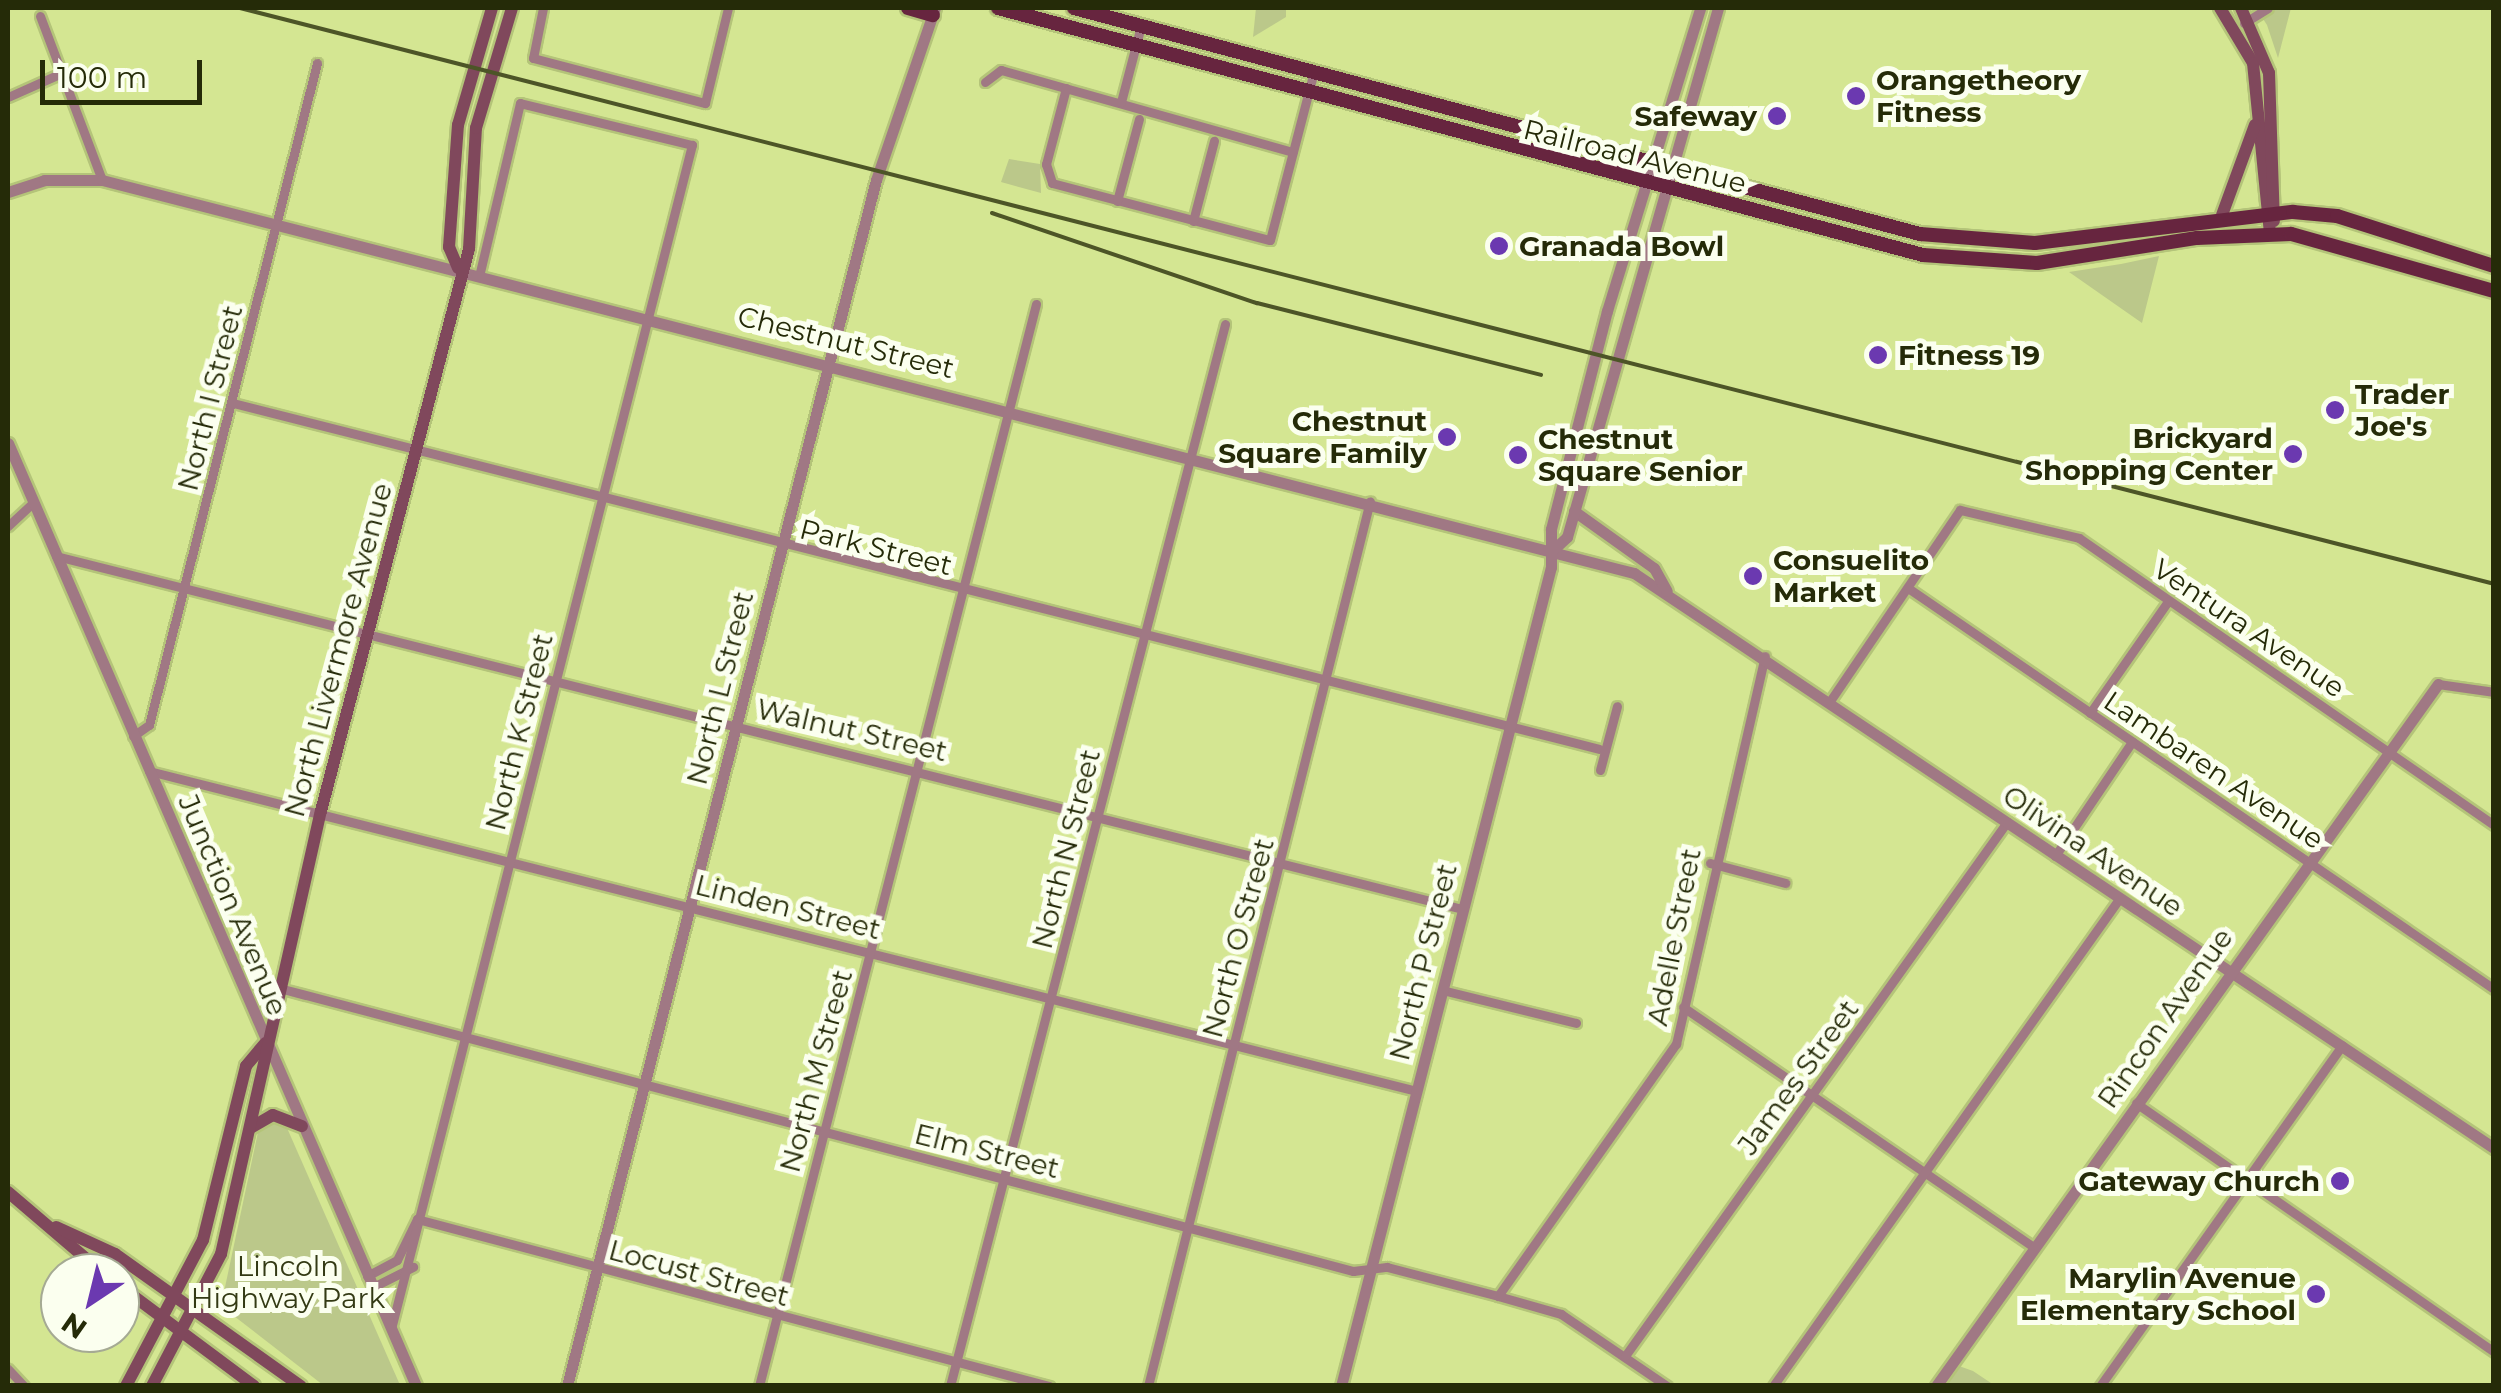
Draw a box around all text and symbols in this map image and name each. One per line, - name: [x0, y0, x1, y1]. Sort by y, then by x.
- scale bar: [45, 40, 208, 102]
- text: 100 m: [57, 59, 147, 96]
- place label: Orangetheory Fitness: [1876, 63, 2081, 129]
- marker: Orangetheory Fitness: [1845, 85, 1867, 107]
- place label: Safeway: [1634, 99, 1757, 133]
- marker: Safeway: [1766, 105, 1788, 127]
- street label: Railroad Avenue: [1520, 112, 1750, 200]
- place label: Granada Bowl: [1519, 229, 1724, 263]
- marker: Granada Bowl: [1488, 235, 1510, 257]
- street label: Chestnut Street: [734, 299, 958, 385]
- street label: North I Street: [171, 302, 249, 494]
- place label: Fitness 19: [1898, 338, 2040, 372]
- marker: Fitness 19: [1867, 344, 1889, 366]
- place label: Trader Joe's: [2355, 377, 2449, 443]
- marker: Trader Joe's: [2324, 399, 2346, 421]
- place label: Chestnut Square Family: [1218, 404, 1427, 470]
- place label: Brickyard Shopping Center: [2025, 421, 2273, 487]
- place label: Chestnut Square Senior: [1538, 422, 1743, 488]
- marker: Chestnut Square Family: [1436, 426, 1458, 448]
- marker: Brickyard Shopping Center: [2282, 443, 2304, 465]
- marker: Chestnut Square Senior: [1507, 444, 1529, 466]
- street label: North Livermore Avenue: [277, 479, 399, 821]
- street label: Park Street: [796, 512, 956, 582]
- place label: Consuelito Market: [1773, 543, 1929, 609]
- street label: Ventura Avenue: [2147, 552, 2351, 704]
- marker: Consuelito Market: [1742, 565, 1764, 587]
- street label: North L Street: [680, 588, 760, 788]
- street label: North K Street: [478, 630, 560, 834]
- street label: Lambaren Avenue: [2098, 684, 2330, 856]
- street label: Walnut Street: [753, 692, 951, 768]
- street label: North N Street: [1025, 746, 1107, 952]
- street label: Olivina Avenue: [1997, 778, 2189, 924]
- street label: Junction Avenue: [171, 790, 295, 1020]
- street label: North O Street: [1195, 835, 1281, 1041]
- street label: Adelle Street: [1640, 846, 1708, 1028]
- street label: North P Street: [1382, 860, 1464, 1064]
- street label: Linden Street: [692, 868, 884, 946]
- street label: Rincon Avenue: [2091, 922, 2239, 1114]
- street label: North M Street: [773, 966, 859, 1176]
- street label: James Street: [1731, 993, 1865, 1161]
- street label: Elm Street: [911, 1117, 1063, 1185]
- place label: Gateway Church: [2078, 1164, 2320, 1198]
- marker: Gateway Church: [2329, 1170, 2351, 1192]
- street label: Locust Street: [605, 1233, 793, 1313]
- park label: Lincoln Highway Park: [191, 1249, 385, 1315]
- north arrow: [40, 1253, 140, 1353]
- place label: Marylin Avenue Elementary School: [2020, 1261, 2296, 1327]
- marker: Marylin Avenue Elementary School: [2305, 1283, 2327, 1305]
- text: N: [55, 1306, 93, 1346]

